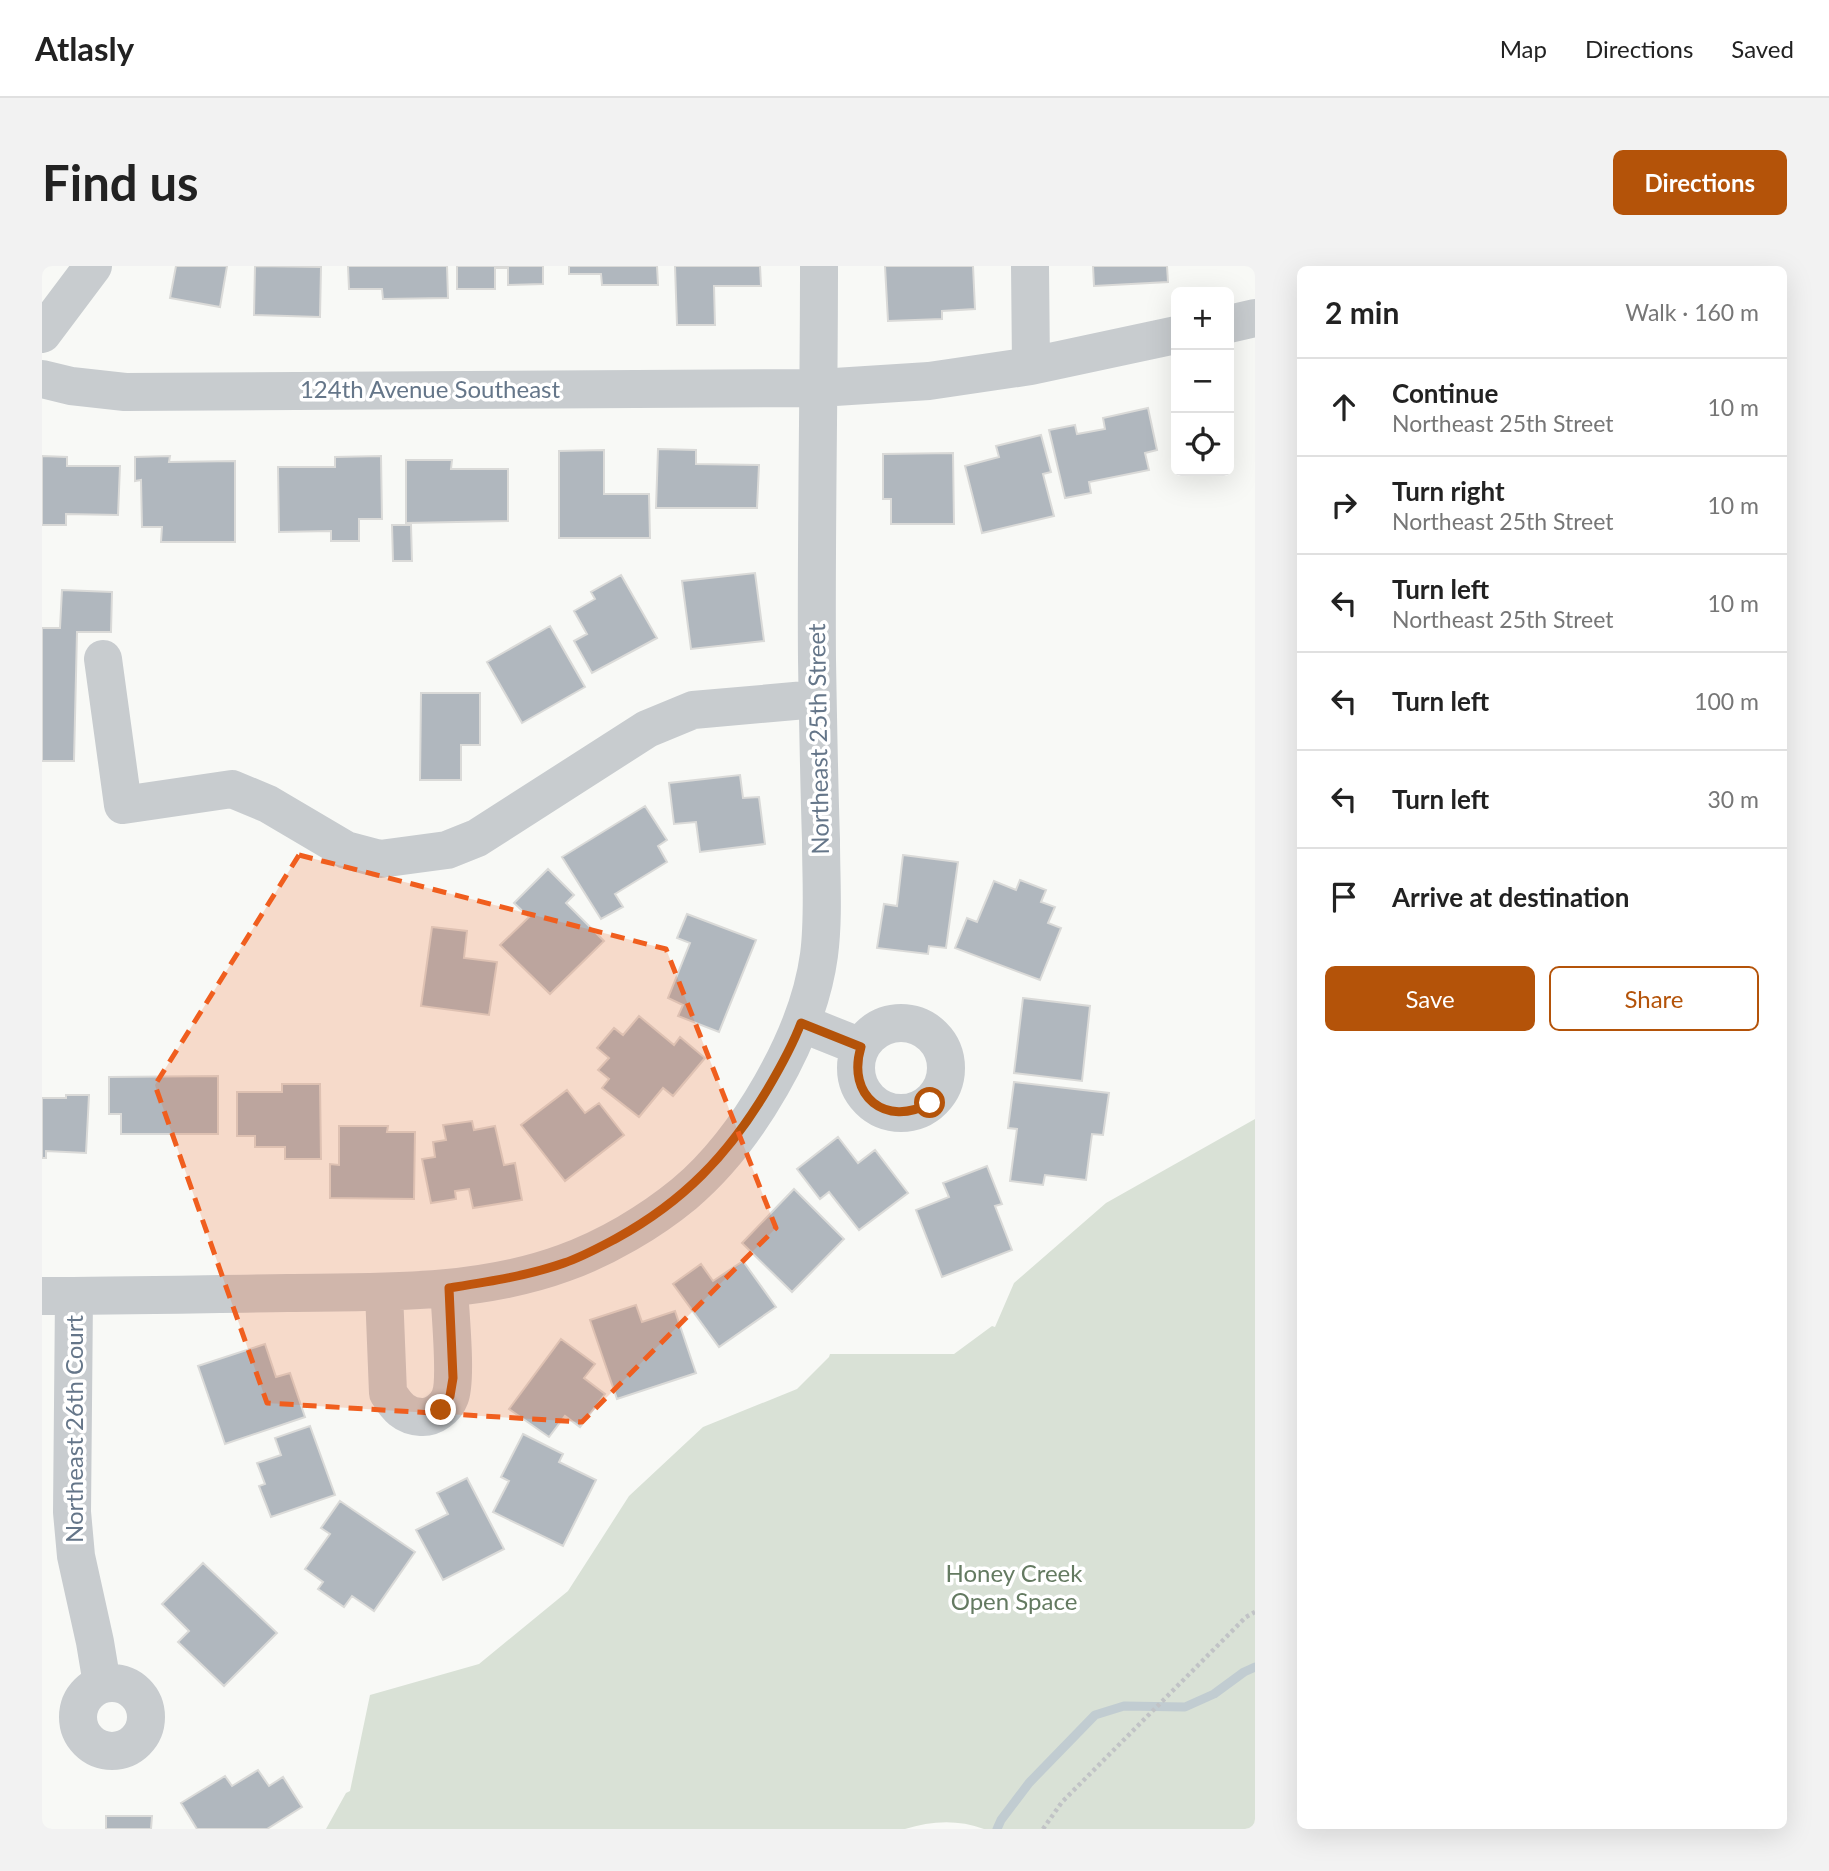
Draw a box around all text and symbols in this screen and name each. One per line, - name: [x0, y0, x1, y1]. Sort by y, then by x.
- text: Atlasly: [35, 28, 134, 68]
- text: Map: [1500, 34, 1547, 63]
- text: Directions: [1585, 34, 1693, 63]
- text: Saved: [1731, 34, 1794, 63]
- button: Directions: [1613, 150, 1787, 215]
- text: Find us: [42, 153, 199, 211]
- map controls: [1171, 287, 1234, 476]
- button: +: [1171, 287, 1234, 350]
- text: 2 min: [1325, 294, 1399, 330]
- text: Walk · 160 m: [1625, 298, 1759, 326]
- button: −: [1171, 350, 1234, 413]
- street label: 124th Avenue Southeast: [300, 374, 561, 403]
- text: Continue: [1392, 377, 1498, 409]
- icon: ahead: [1325, 388, 1363, 426]
- text: 10 m: [1708, 393, 1759, 421]
- text: Northeast 25th Street: [1392, 409, 1614, 437]
- button: locate: [1171, 413, 1234, 476]
- text: Turn right: [1392, 475, 1505, 507]
- icon: right: [1325, 486, 1363, 524]
- text: 10 m: [1708, 491, 1759, 519]
- text: Northeast 25th Street: [1392, 507, 1614, 535]
- text: Turn left: [1392, 573, 1489, 605]
- icon: left: [1325, 584, 1363, 622]
- text: 10 m: [1708, 589, 1759, 617]
- text: Northeast 25th Street: [1392, 605, 1614, 633]
- street label: Northeast 25th Street: [801, 623, 834, 855]
- icon: left: [1325, 682, 1363, 720]
- text: Turn left: [1392, 685, 1489, 717]
- text: 100 m: [1694, 687, 1759, 715]
- icon: left: [1325, 780, 1363, 818]
- text: Turn left: [1392, 783, 1489, 815]
- text: 30 m: [1708, 785, 1759, 813]
- icon: arrive: [1325, 878, 1363, 916]
- text: Arrive at destination: [1392, 881, 1629, 913]
- button: Save: [1325, 966, 1535, 1031]
- button: Share: [1549, 966, 1759, 1031]
- route start: [914, 1087, 945, 1118]
- street label: Northeast 26th Court: [59, 1315, 88, 1543]
- route end: [425, 1394, 456, 1425]
- park label: Honey Creek Open Space: [946, 1558, 1083, 1615]

